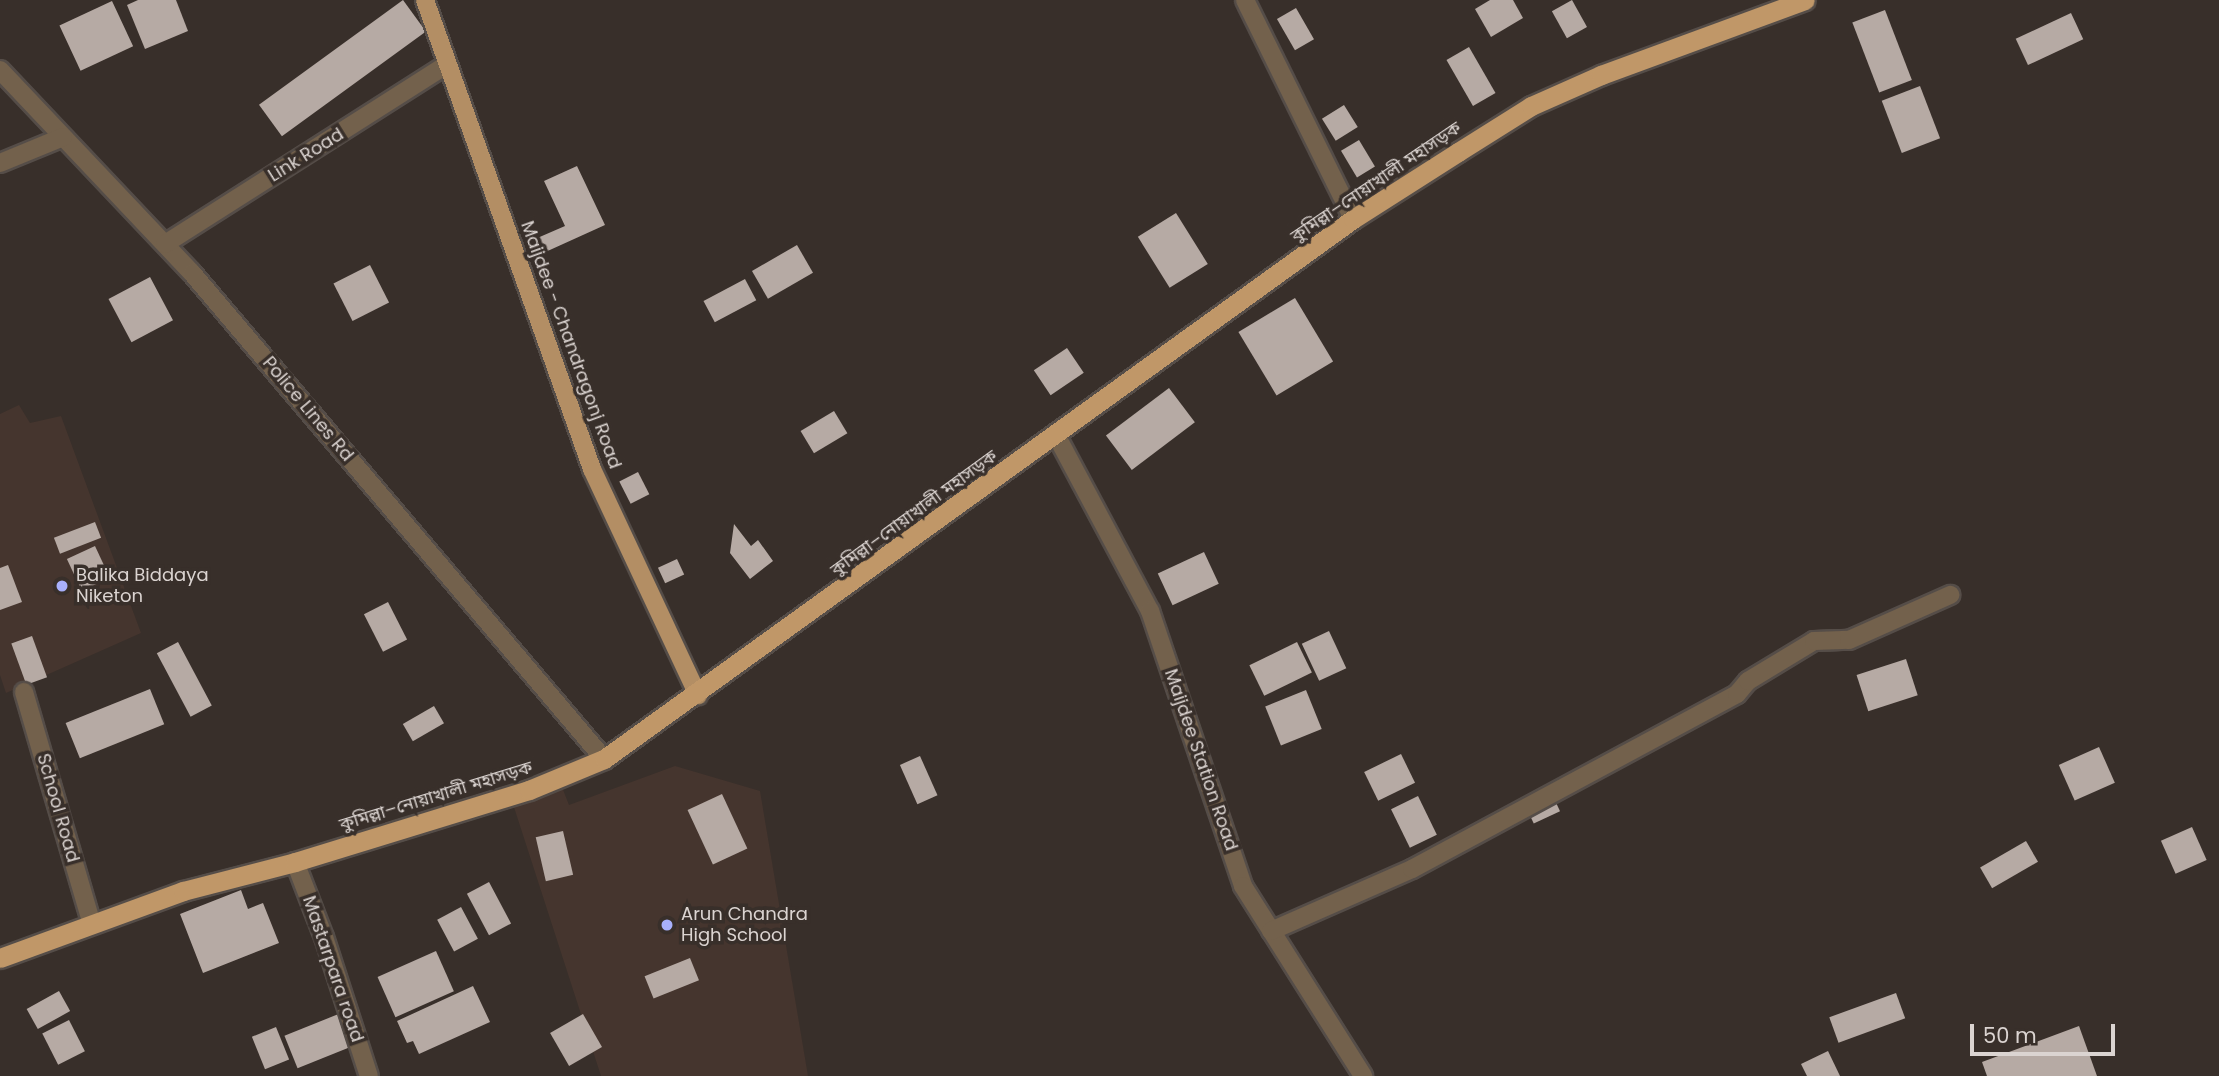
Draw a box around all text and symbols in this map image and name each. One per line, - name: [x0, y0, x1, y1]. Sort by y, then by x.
- street label: কুমিল্লা–নোয়াখালী মহাসড়ক: [1287, 117, 1465, 247]
- street label: Link Road: [264, 123, 348, 187]
- street label: Maijdee - Chandragonj Road: [516, 218, 626, 472]
- street label: Police Lines Rd: [258, 352, 358, 466]
- street label: কুমিল্লা–নোয়াখালী মহাসড়ক: [826, 445, 1002, 581]
- place label: Balika Biddaya Niketon: [76, 565, 209, 608]
- marker: Balika Biddaya Niketon: [54, 578, 70, 594]
- street label: Maijdee Station Road: [1160, 666, 1242, 854]
- street label: School Road: [32, 751, 84, 865]
- street label: কুমিল্লা–নোয়াখালী মহাসড়ক: [337, 756, 535, 836]
- street label: Mastarpara road: [298, 893, 368, 1045]
- place label: Arun Chandra High School: [681, 904, 808, 946]
- marker: Arun Chandra High School: [659, 917, 675, 933]
- scale bar: [1974, 1010, 2119, 1054]
- text: 50 m: [1983, 1021, 2037, 1050]

